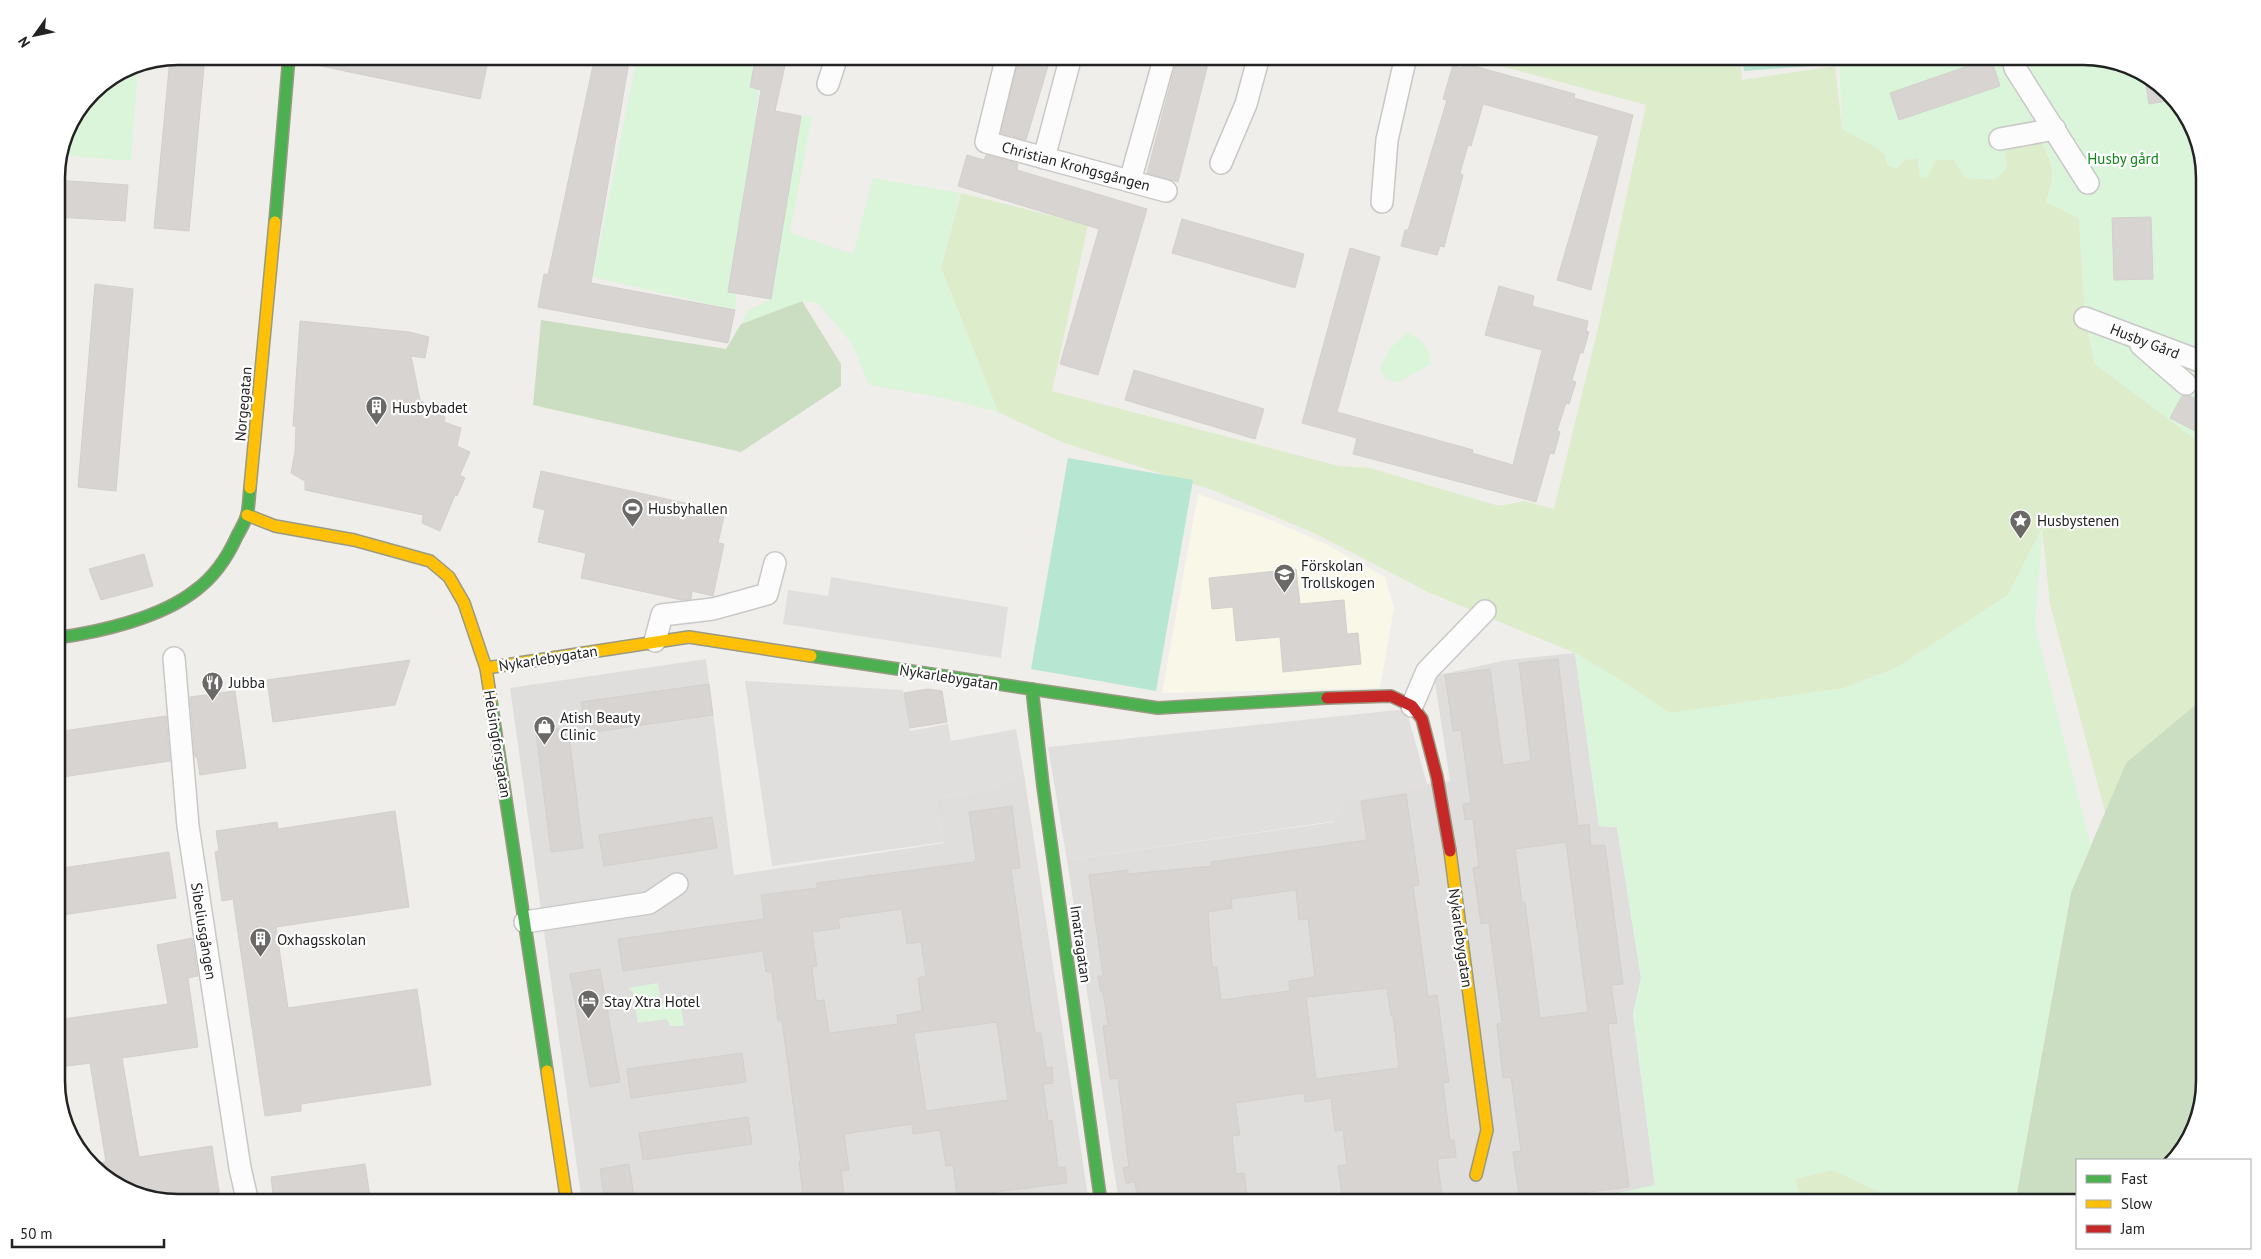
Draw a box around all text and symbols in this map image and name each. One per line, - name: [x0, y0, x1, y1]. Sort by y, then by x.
- north arrow: [10, 10, 60, 60]
- text: N: [14, 33, 34, 51]
- street label: Christian Krohgsgången: [1000, 137, 1152, 195]
- park label: Husby gård: [2087, 149, 2159, 168]
- street label: Husby Gård: [2108, 319, 2182, 363]
- street label: Norgegatan: [230, 366, 256, 442]
- building icon: Husbybadet: [364, 395, 388, 426]
- place label: Husbybadet: [392, 398, 468, 417]
- sports icon: Husbyhallen: [620, 496, 644, 527]
- place label: Husbyhallen: [648, 499, 728, 518]
- place icon: Husbystenen: [2009, 508, 2033, 539]
- place label: Husbystenen: [2037, 511, 2119, 530]
- place label: Förskolan Trollskogen: [1301, 556, 1375, 592]
- school or university icon: Förskolan Trollskogen: [1273, 562, 1297, 593]
- street label: Nykarlebygatan: [497, 641, 599, 675]
- street label: Nykarlebygatan: [898, 660, 1000, 694]
- restaurant icon: Jubba: [201, 670, 225, 701]
- place label: Jubba: [228, 673, 265, 692]
- street label: Helsingforsgatan: [480, 689, 516, 799]
- place label: Atish Beauty Clinic: [560, 708, 640, 744]
- shop icon: Atish Beauty Clinic: [532, 714, 556, 745]
- street label: Sibeliusgången: [187, 881, 221, 981]
- street label: Nykarlebygatan: [1445, 887, 1477, 989]
- street label: Imatragatan: [1066, 904, 1096, 984]
- building icon: Oxhagsskolan: [249, 927, 273, 958]
- place label: Oxhagsskolan: [277, 930, 366, 949]
- hotel icon: Stay Xtra Hotel: [576, 989, 600, 1020]
- place label: Stay Xtra Hotel: [604, 992, 700, 1011]
- legend: [2076, 1159, 2251, 1249]
- text: Fast: [2121, 1169, 2148, 1188]
- text: Slow: [2121, 1194, 2152, 1213]
- scale bar: [12, 1216, 165, 1248]
- text: Jam: [2120, 1219, 2145, 1238]
- text: 50 m: [20, 1224, 53, 1243]

